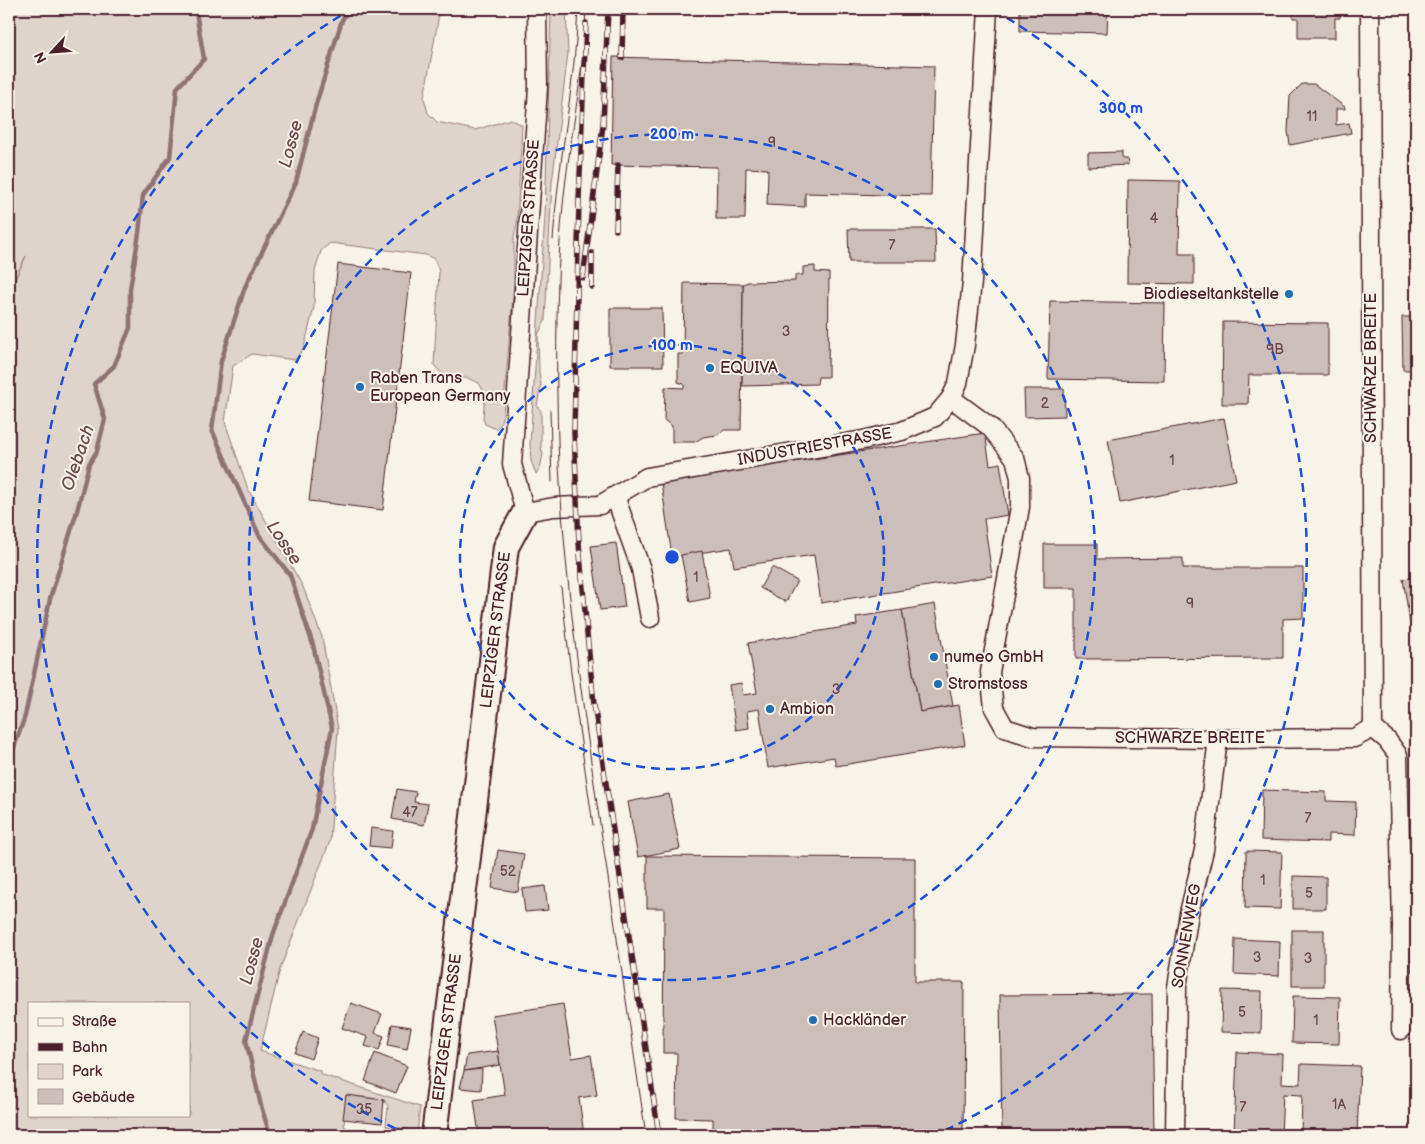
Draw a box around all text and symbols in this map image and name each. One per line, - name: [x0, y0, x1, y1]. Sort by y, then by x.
- north arrow: [28, 28, 78, 78]
- text: N: [31, 49, 51, 66]
- text: 300 m: [1099, 99, 1143, 118]
- house number: 11: [1307, 108, 1317, 125]
- water label: Losse: [275, 118, 307, 170]
- text: 200 m: [650, 125, 694, 144]
- house number: 9: [768, 134, 776, 151]
- street label: LEIPZIGER STRASSE: [514, 139, 544, 297]
- house number: 4: [1150, 210, 1159, 227]
- house number: 7: [889, 237, 896, 254]
- place label: Biodieseltankstelle: [1143, 285, 1280, 304]
- marker: Biodieseltankstelle: [1283, 288, 1295, 300]
- street label: SCHWARZE BREITE: [1362, 293, 1381, 443]
- house number: 3: [782, 323, 790, 340]
- text: 100 m: [651, 336, 693, 355]
- house number: 9B: [1266, 341, 1284, 358]
- place label: EQUIVA: [720, 359, 778, 378]
- marker: EQUIVA: [704, 362, 716, 374]
- place label: Raben Trans European Germany: [370, 369, 511, 406]
- marker: Raben Trans European Germany: [354, 381, 366, 393]
- house number: 2: [1041, 395, 1050, 412]
- water label: Olebach: [57, 422, 99, 494]
- street label: INDUSTRIESTRASSE: [736, 424, 894, 470]
- house number: 1: [1169, 452, 1175, 469]
- water label: Losse: [262, 517, 306, 569]
- centre of rings: [663, 548, 681, 566]
- street label: LEIPZIGER STRASSE: [477, 551, 515, 709]
- house number: 1: [693, 569, 699, 586]
- house number: 9: [1186, 595, 1194, 612]
- place label: numeo GmbH: [944, 648, 1044, 667]
- marker: numeo GmbH: [928, 651, 940, 663]
- place label: Stromstoss: [948, 675, 1028, 694]
- marker: Stromstoss: [932, 678, 944, 690]
- house number: 3: [832, 681, 840, 698]
- place label: Ambion: [780, 700, 834, 719]
- marker: Ambion: [764, 703, 776, 715]
- street label: SCHWARZE BREITE: [1115, 729, 1265, 748]
- house number: 47: [402, 804, 418, 821]
- house number: 7: [1305, 810, 1312, 827]
- house number: 52: [500, 863, 517, 880]
- house number: 1: [1260, 872, 1266, 889]
- street label: SONNENWEG: [1168, 882, 1206, 990]
- house number: 5: [1305, 885, 1313, 902]
- water label: Losse: [236, 935, 268, 987]
- house number: 3: [1253, 949, 1261, 966]
- house number: 3: [1304, 950, 1312, 967]
- street label: LEIPZIGER STRASSE: [428, 953, 466, 1111]
- legend: [28, 1002, 190, 1116]
- house number: 5: [1238, 1004, 1246, 1021]
- place label: Hackländer: [823, 1011, 906, 1030]
- text: Straße: [72, 1012, 117, 1031]
- house number: 1: [1313, 1012, 1319, 1029]
- marker: Hackländer: [807, 1014, 819, 1026]
- text: Bahn: [72, 1038, 108, 1057]
- text: Park: [72, 1062, 103, 1081]
- text: Gebäude: [72, 1088, 135, 1107]
- house number: 1A: [1332, 1096, 1346, 1113]
- house number: 7: [1240, 1099, 1247, 1116]
- house number: 35: [356, 1101, 372, 1118]

